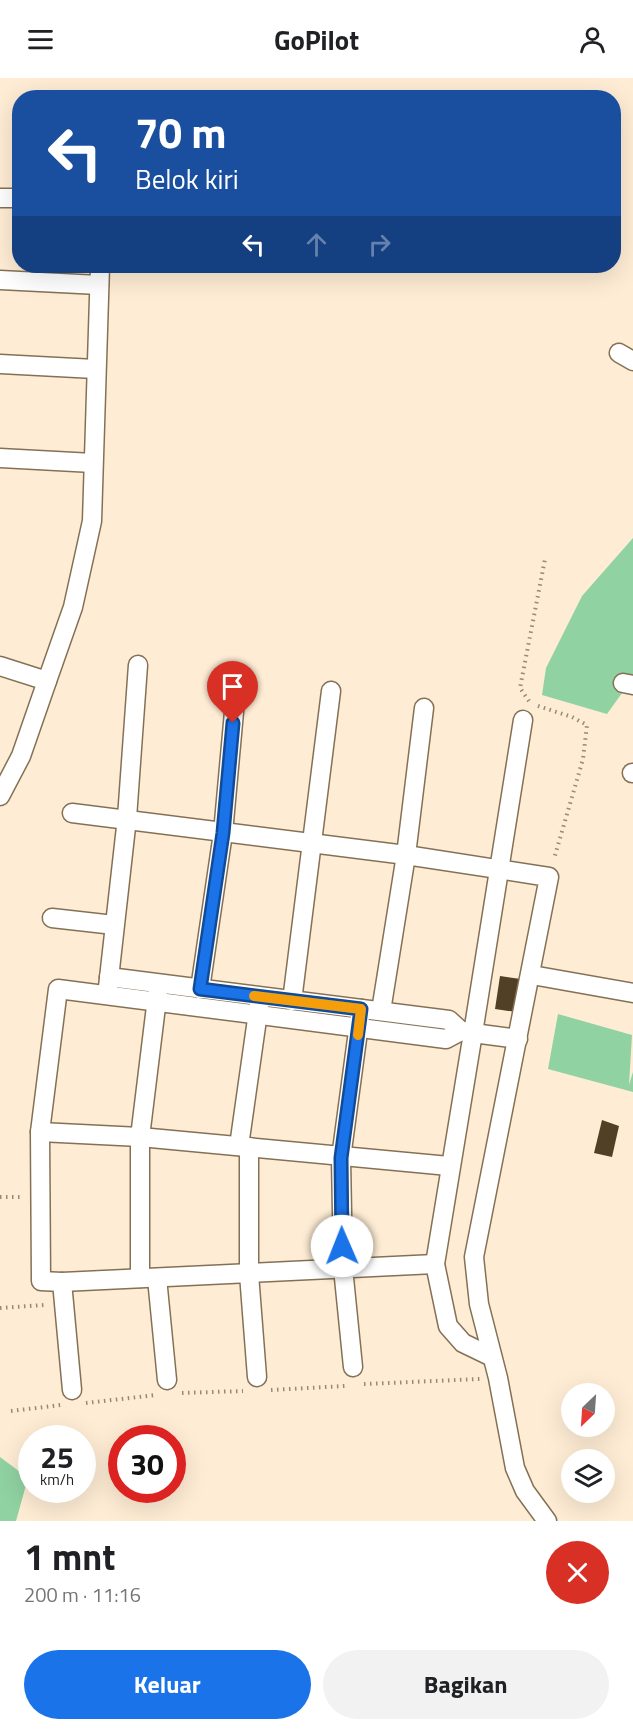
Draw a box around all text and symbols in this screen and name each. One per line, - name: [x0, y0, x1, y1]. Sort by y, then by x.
- text: GoPilot: [274, 19, 359, 60]
- icon: menu: [24, 23, 57, 56]
- icon: person: [576, 23, 609, 56]
- text: 70 m: [135, 100, 227, 164]
- icon: left: [36, 114, 114, 192]
- text: Belok kiri: [135, 158, 239, 199]
- icon: left: [237, 228, 270, 261]
- icon: ahead: [300, 228, 333, 261]
- icon: right: [363, 228, 396, 261]
- pin: [207, 661, 258, 723]
- icon: arrive: [216, 670, 249, 703]
- position arrow: [310, 1214, 374, 1278]
- north arrow: [561, 1383, 615, 1437]
- map controls: [561, 1383, 615, 1503]
- speed limit sign: 30: [108, 1425, 186, 1503]
- text: 25: [40, 1434, 74, 1480]
- button: layers: [561, 1449, 615, 1503]
- text: km/h: [40, 1468, 74, 1491]
- text: 1 mnt: [24, 1529, 115, 1584]
- button: close: [546, 1541, 609, 1604]
- text: 200 m · 11:16: [24, 1579, 141, 1610]
- button: Keluar: [24, 1650, 311, 1719]
- button: Bagikan: [323, 1650, 609, 1719]

